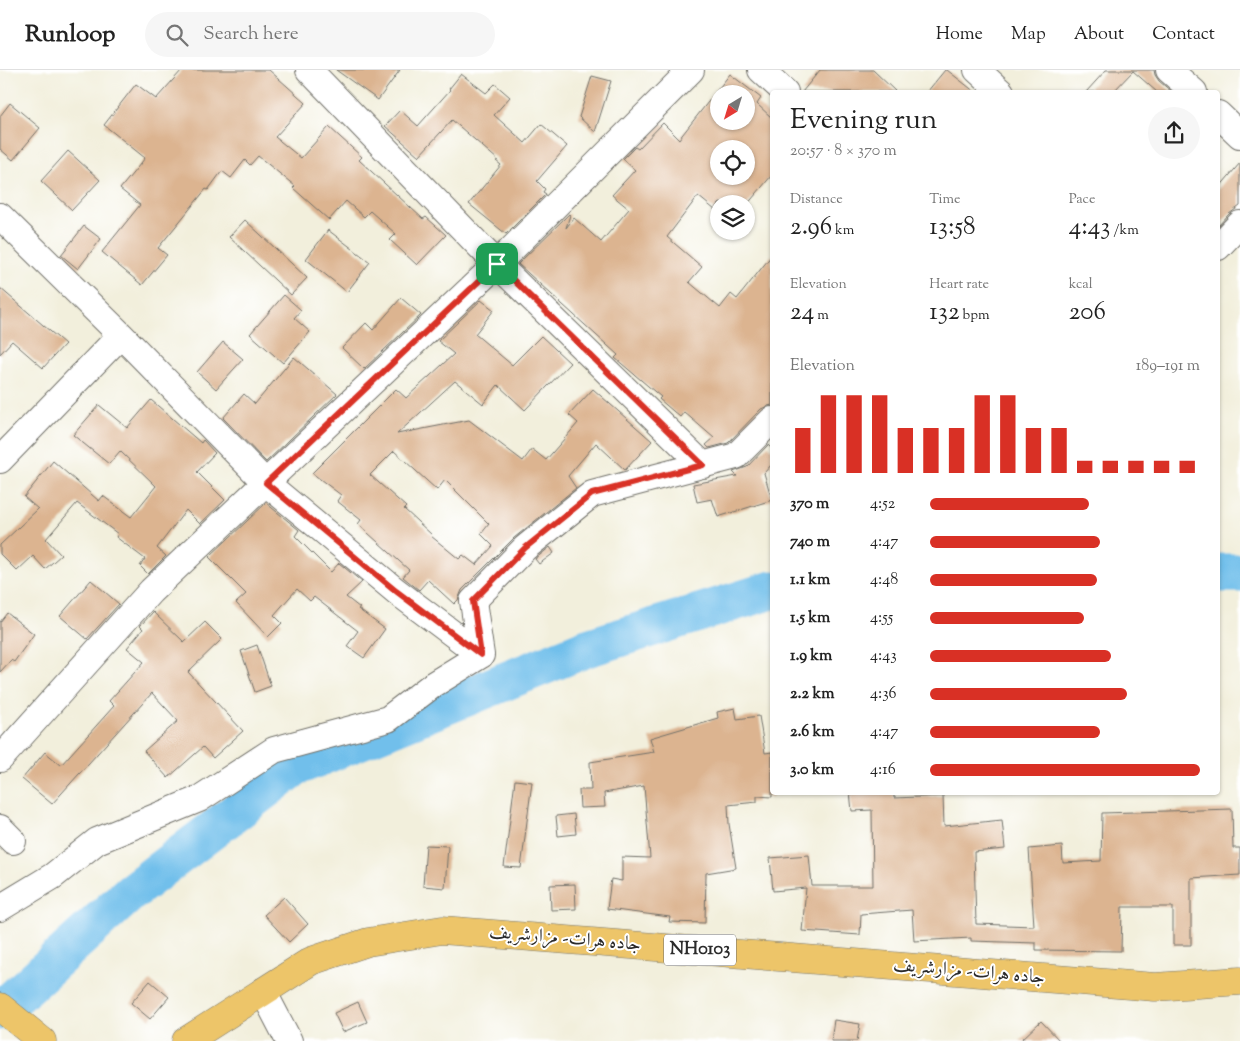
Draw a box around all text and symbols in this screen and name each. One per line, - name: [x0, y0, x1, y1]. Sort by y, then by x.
- search box: [145, 12, 495, 57]
- text: Runloop: [25, 18, 115, 52]
- icon: search: [163, 21, 191, 49]
- text: Search here: [203, 21, 299, 48]
- text: Home: [936, 22, 983, 48]
- text: Map: [1011, 22, 1046, 48]
- text: About: [1074, 22, 1124, 48]
- text: Contact: [1152, 22, 1215, 48]
- north arrow: [710, 85, 755, 130]
- map controls: [710, 85, 755, 240]
- text: Evening run: [790, 101, 937, 141]
- button: share: [1148, 107, 1200, 159]
- button: locate: [710, 140, 755, 185]
- text: 20:57 · 8 × 370 m: [790, 140, 897, 163]
- text: Distance: [790, 190, 843, 210]
- text: Time: [929, 190, 960, 210]
- text: Pace: [1069, 190, 1095, 210]
- button: layers: [710, 195, 755, 240]
- text: 2.96: [790, 210, 832, 246]
- text: 13:58: [929, 210, 975, 246]
- text: 4:43: [1069, 210, 1110, 246]
- text: km: [832, 221, 854, 241]
- text: /km: [1110, 221, 1139, 241]
- pin: [476, 243, 518, 285]
- icon: arrive: [483, 250, 511, 278]
- text: Elevation: [790, 275, 847, 295]
- text: Heart rate: [929, 275, 989, 295]
- text: kcal: [1069, 275, 1093, 295]
- text: 24: [790, 295, 814, 331]
- text: 132: [929, 295, 960, 331]
- text: 206: [1069, 295, 1106, 331]
- text: m: [814, 306, 829, 326]
- text: bpm: [960, 306, 990, 326]
- text: Elevation: [790, 355, 855, 378]
- text: 189–191 m: [1136, 355, 1200, 378]
- text: 370 m: [790, 493, 829, 516]
- text: 4:52: [870, 493, 895, 516]
- text: 740 m: [790, 531, 830, 554]
- text: 4:47: [870, 531, 898, 554]
- text: 1.1 km: [790, 569, 830, 592]
- text: 4:48: [870, 569, 898, 592]
- text: 1.5 km: [790, 607, 830, 630]
- text: 4:55: [870, 607, 893, 630]
- text: 1.9 km: [790, 645, 832, 668]
- text: 4:43: [870, 645, 897, 668]
- text: 2.2 km: [790, 683, 834, 706]
- text: 4:36: [870, 683, 897, 706]
- text: 2.6 km: [790, 721, 835, 744]
- text: 4:47: [870, 721, 898, 744]
- text: 3.0 km: [790, 759, 834, 782]
- text: 4:16: [870, 759, 896, 782]
- street label: جاده هرات- مزارشریف: [488, 919, 642, 959]
- road number: NH0103: [664, 934, 736, 966]
- street label: جاده هرات- مزارشریف: [892, 952, 1046, 992]

